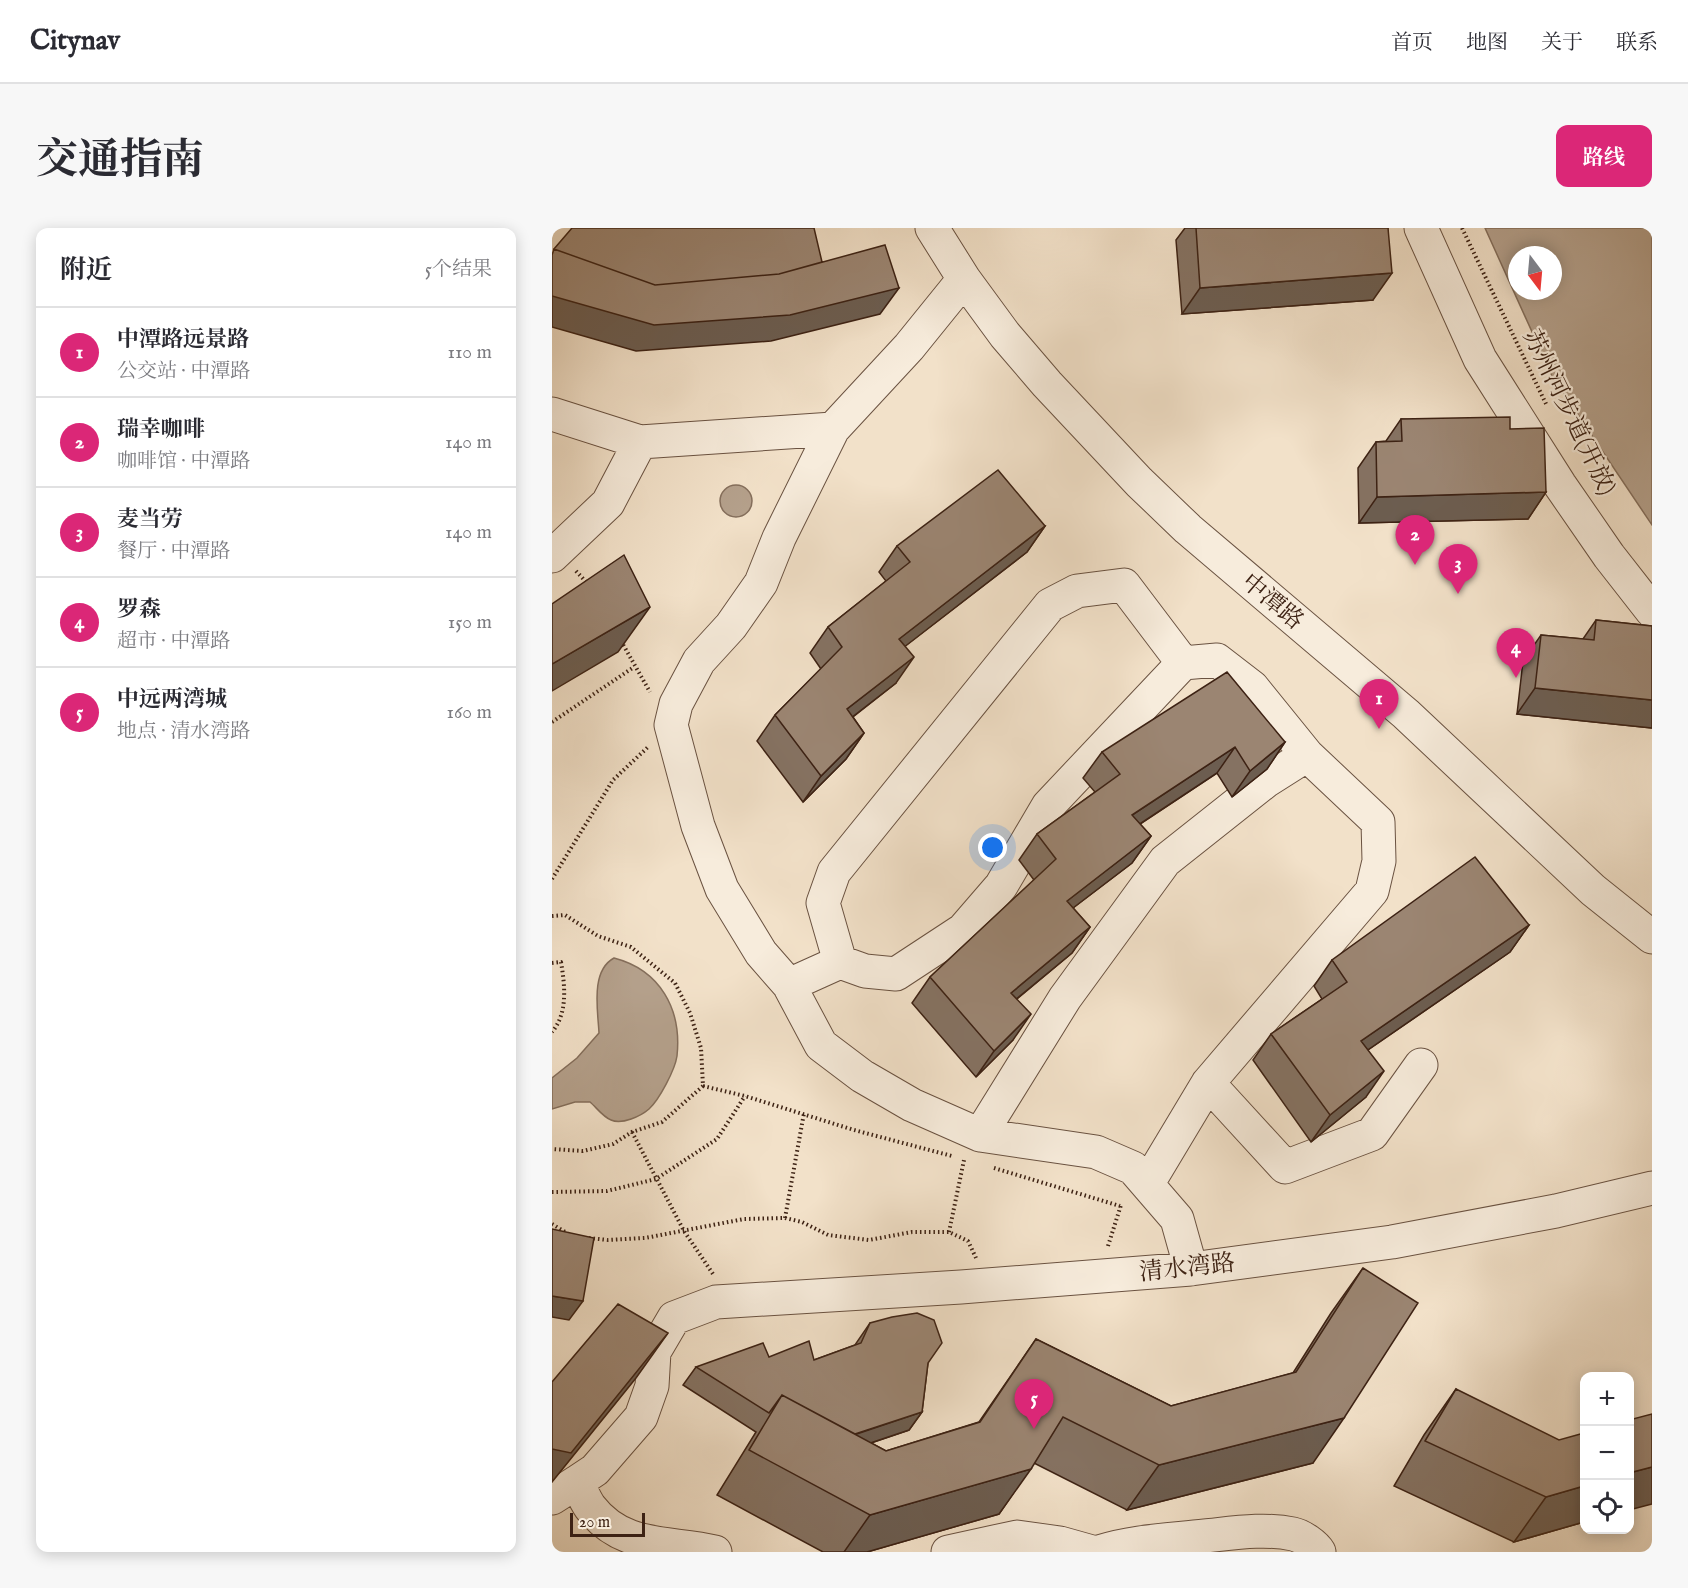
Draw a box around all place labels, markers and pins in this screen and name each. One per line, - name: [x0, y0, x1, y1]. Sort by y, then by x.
- pin: 2: [1396, 516, 1434, 565]
- pin: 3: [1438, 544, 1478, 594]
- pin: 4: [1496, 628, 1536, 678]
- pin: 1: [1360, 680, 1398, 729]
- pin: 5: [1014, 1380, 1054, 1429]

